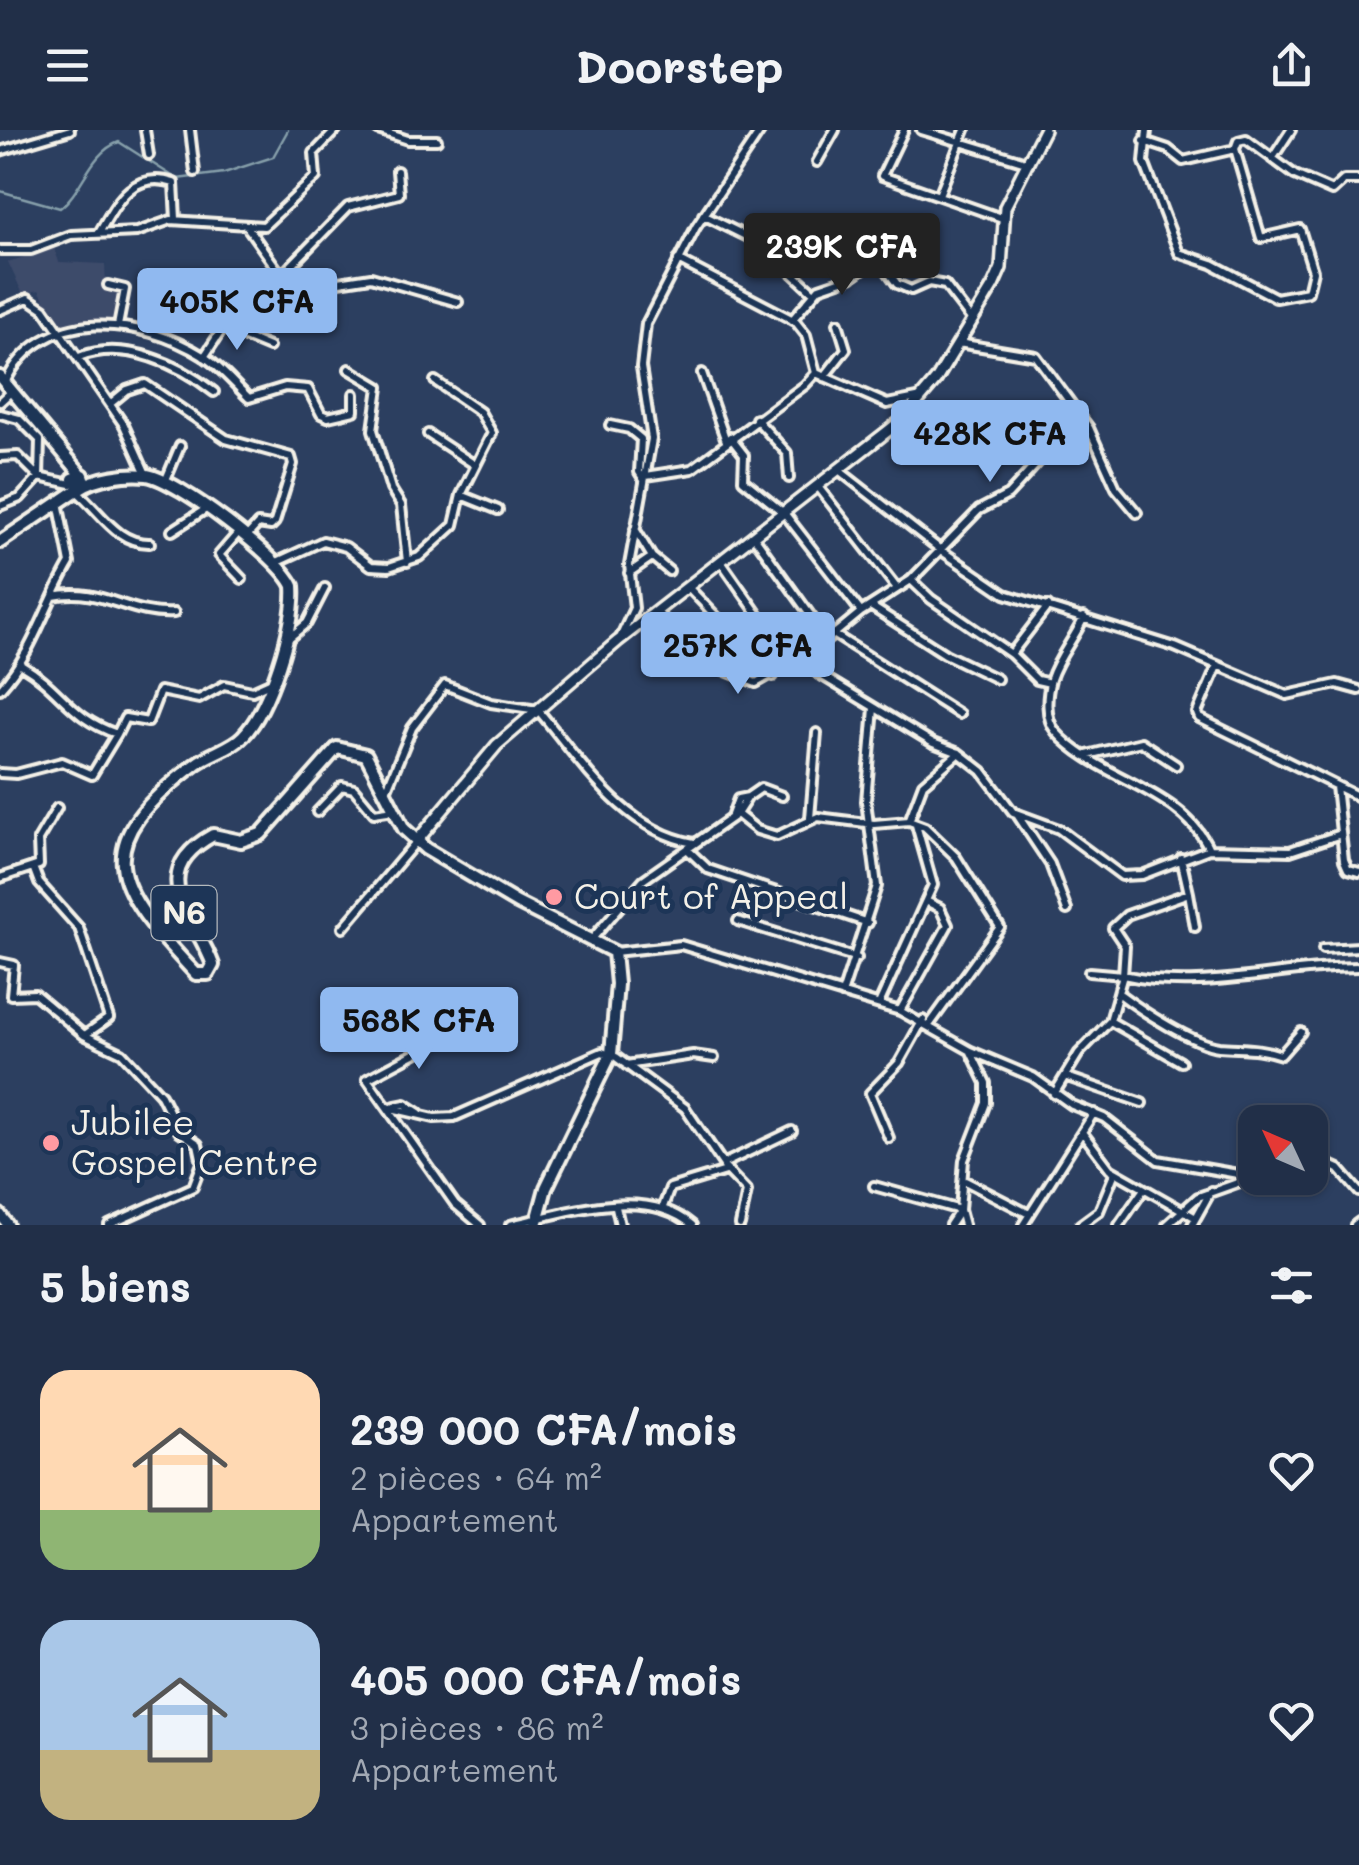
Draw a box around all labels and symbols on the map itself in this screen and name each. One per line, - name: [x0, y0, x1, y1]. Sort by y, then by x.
- pin: 239K CFA: [739, 213, 945, 298]
- pin: 405K CFA: [134, 268, 340, 353]
- pin: 428K CFA: [887, 400, 1093, 485]
- pin: 257K CFA: [635, 612, 841, 697]
- place label: Court of Appeal: [574, 872, 848, 918]
- road number: N6: [152, 886, 216, 940]
- marker: Court of Appeal: [543, 886, 565, 908]
- pin: 568K CFA: [316, 987, 522, 1072]
- place label: Jubilee Gospel Centre: [71, 1098, 319, 1184]
- north arrow: [1238, 1105, 1328, 1195]
- marker: Jubilee Gospel Centre: [40, 1132, 62, 1154]

